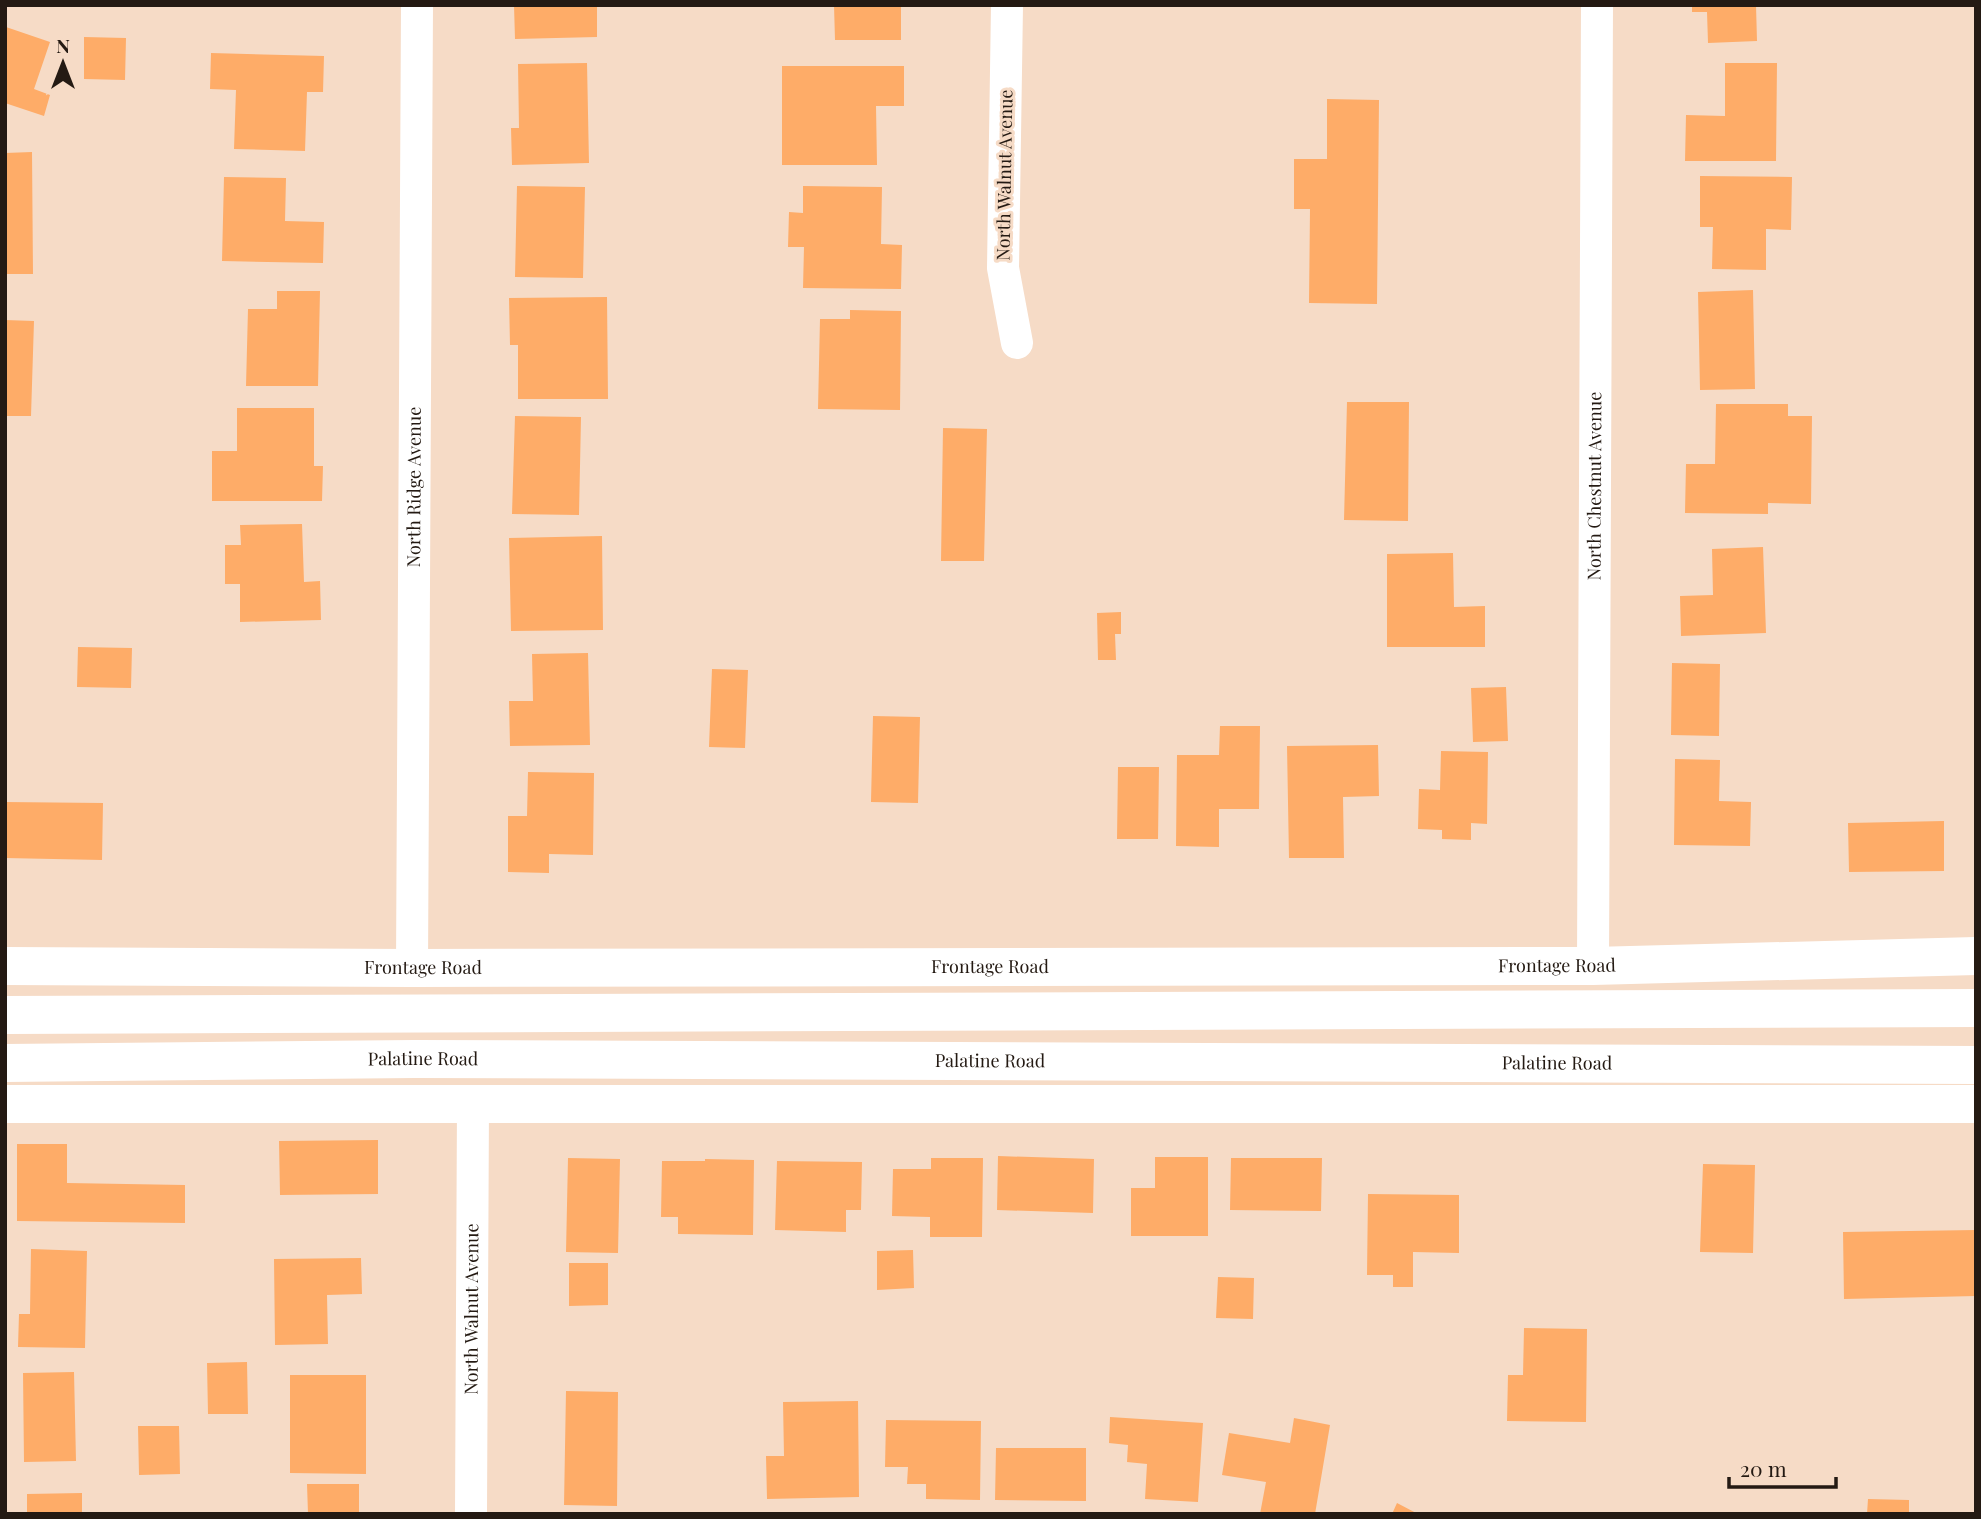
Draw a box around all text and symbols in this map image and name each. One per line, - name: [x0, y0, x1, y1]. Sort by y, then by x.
- north arrow: [28, 28, 98, 98]
- text: N: [56, 32, 70, 58]
- street label: North Walnut Avenue: [991, 89, 1017, 261]
- street label: North Chestnut Avenue: [1582, 392, 1606, 580]
- street label: North Ridge Avenue: [401, 406, 426, 568]
- street label: Frontage Road: [1498, 952, 1617, 977]
- street label: Frontage Road: [931, 954, 1049, 978]
- street label: Frontage Road: [364, 955, 482, 979]
- street label: Palatine Road: [368, 1046, 479, 1070]
- street label: Palatine Road: [935, 1048, 1046, 1072]
- street label: Palatine Road: [1502, 1050, 1613, 1075]
- street label: North Walnut Avenue: [459, 1223, 483, 1395]
- scale bar: [1729, 1446, 1836, 1490]
- text: 20 m: [1740, 1454, 1787, 1482]

